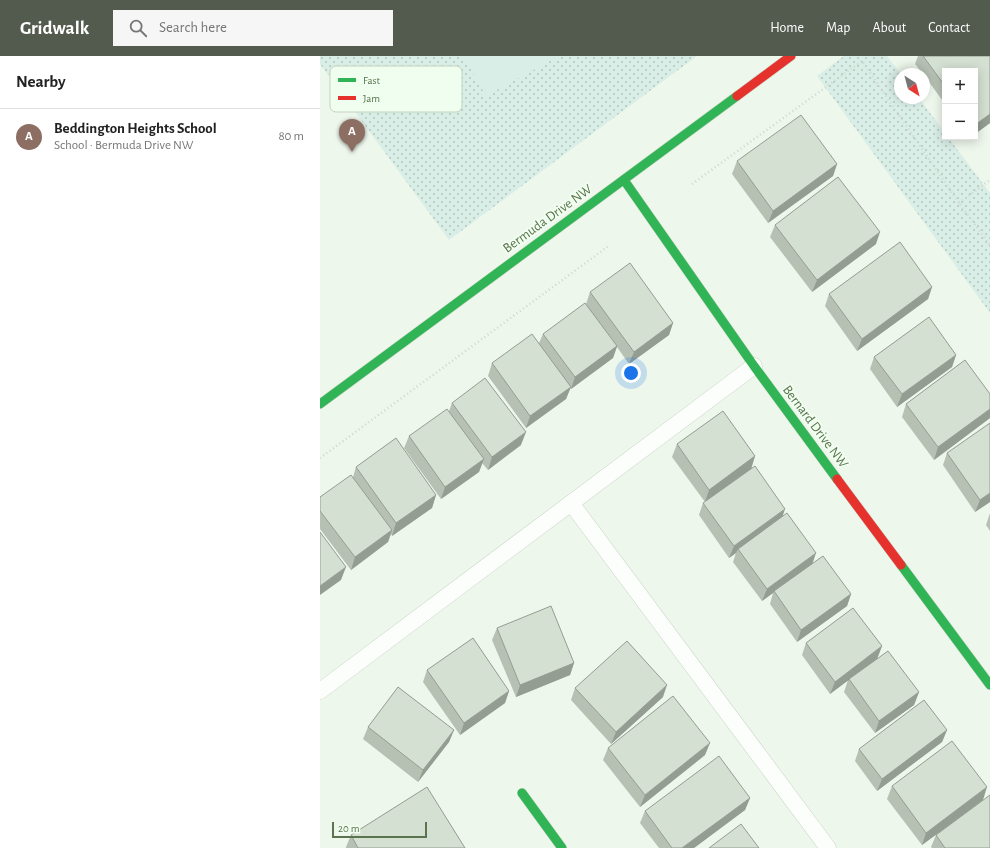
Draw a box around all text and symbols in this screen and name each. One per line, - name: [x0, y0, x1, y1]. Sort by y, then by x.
- search box: [113, 10, 393, 46]
- icon: search: [127, 17, 149, 39]
- text: Gridwalk: [20, 19, 89, 38]
- text: Search here: [159, 20, 227, 35]
- text: Home: [770, 21, 804, 35]
- text: Map: [826, 21, 850, 35]
- text: About: [872, 21, 906, 35]
- text: Contact: [928, 21, 970, 35]
- legend: [330, 66, 462, 112]
- north arrow: [894, 68, 930, 104]
- map controls: [942, 68, 978, 140]
- button: +: [942, 68, 978, 104]
- text: Nearby: [16, 73, 66, 90]
- text: Fast: [363, 75, 381, 86]
- text: Jam: [363, 93, 380, 104]
- button: −: [942, 104, 978, 140]
- pin: A: [339, 119, 365, 152]
- text: Beddington Heights School: [54, 121, 217, 136]
- text: A: [25, 130, 33, 143]
- text: 80 m: [278, 130, 304, 143]
- text: School · Bermuda Drive NW: [54, 139, 193, 152]
- street label: Bermuda Drive NW: [501, 182, 595, 256]
- your location: [621, 363, 641, 383]
- street label: Bernard Drive NW: [780, 383, 851, 471]
- scale bar: [332, 820, 427, 839]
- text: 20 m: [338, 823, 359, 834]

